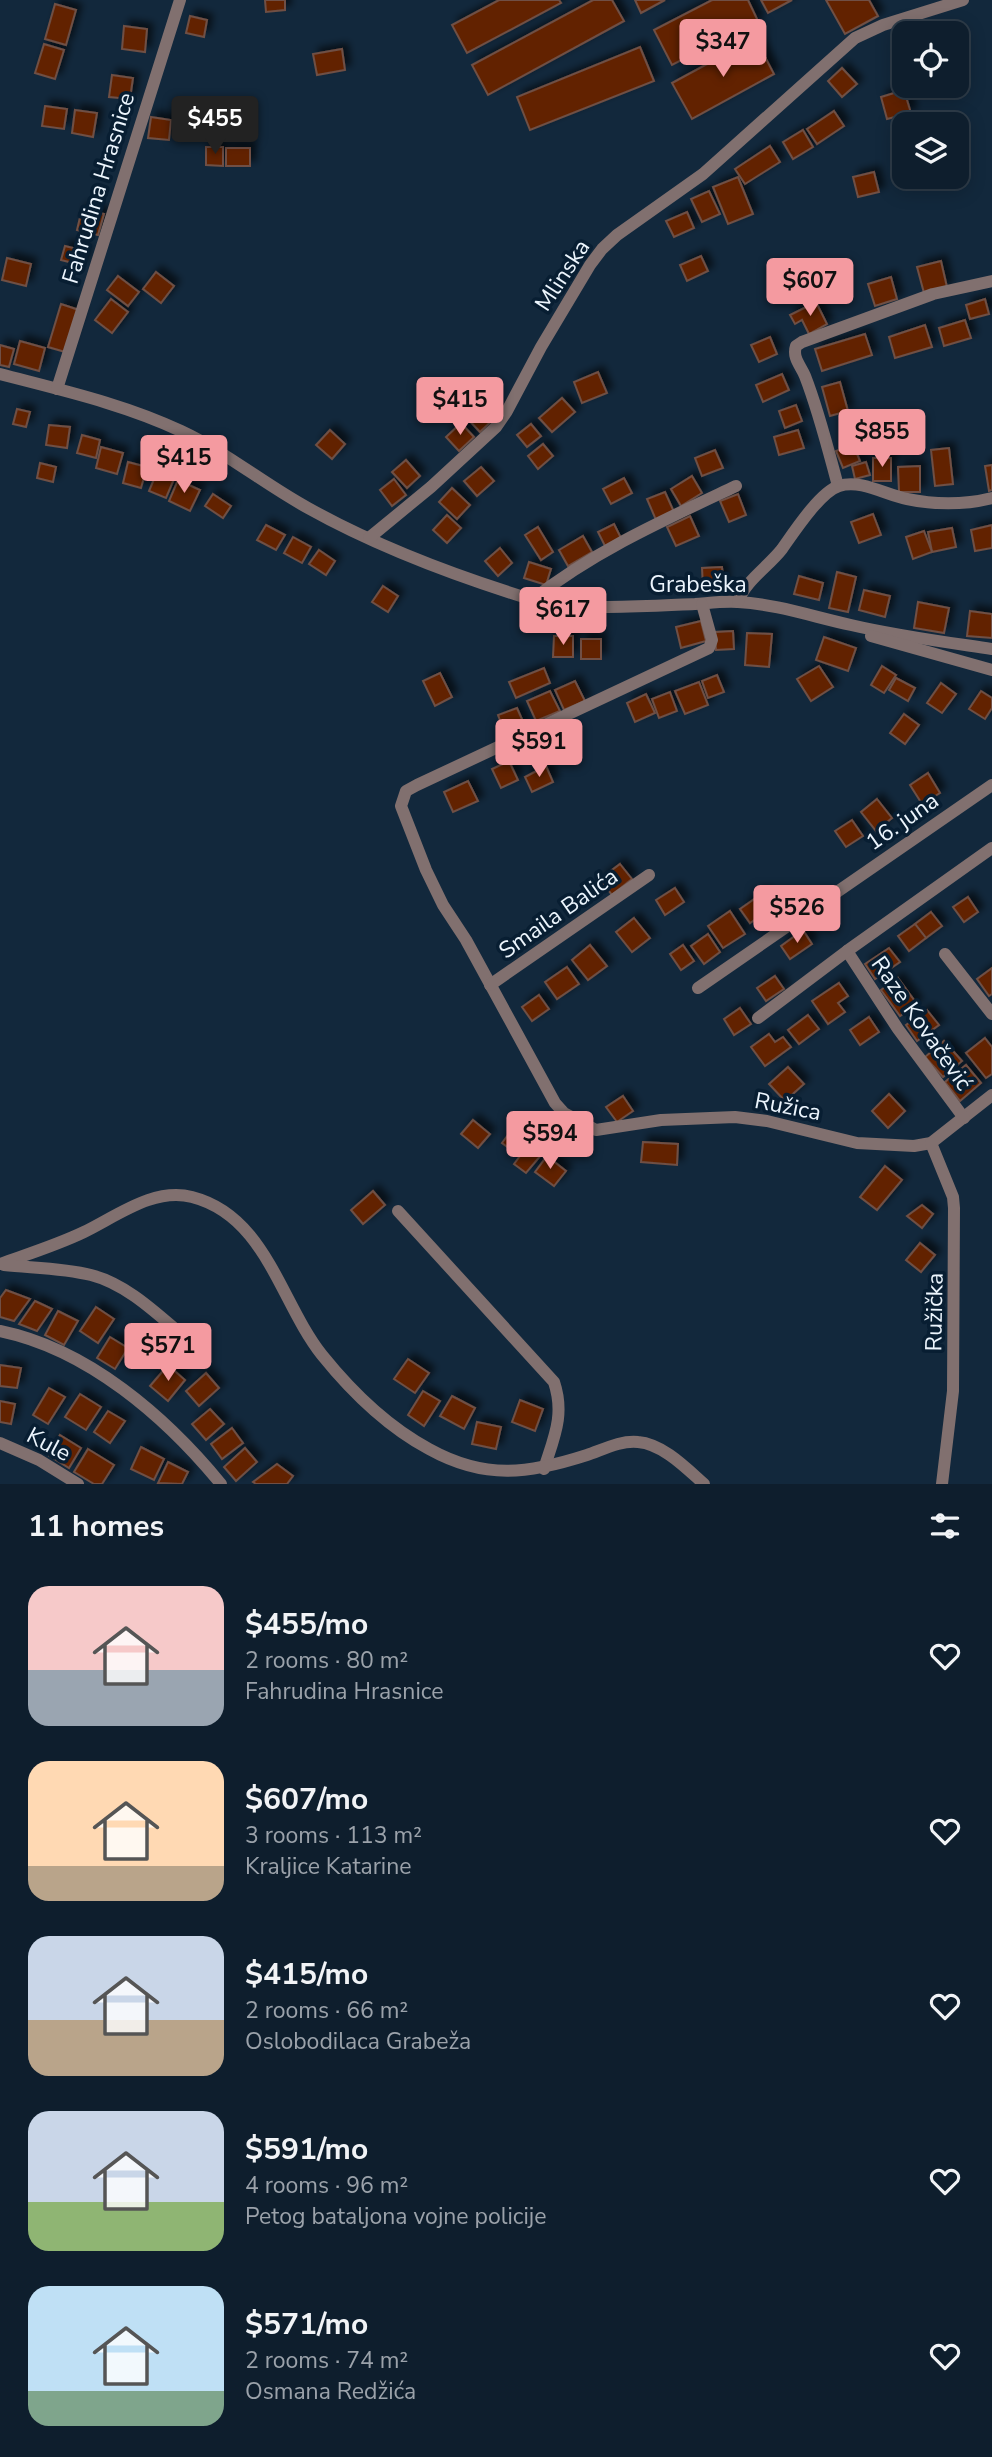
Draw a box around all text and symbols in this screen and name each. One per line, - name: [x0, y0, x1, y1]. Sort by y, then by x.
- pin: $347: [682, 20, 764, 79]
- map controls: [892, 21, 969, 189]
- button: locate: [892, 21, 969, 98]
- text: $347: [695, 26, 751, 57]
- street label: Fahrudina Hrasnice: [55, 89, 142, 288]
- pin: $455: [174, 96, 256, 156]
- text: $455: [187, 103, 243, 134]
- button: layers: [892, 112, 969, 189]
- street label: Mlinska: [528, 233, 597, 317]
- pin: $607: [769, 258, 851, 318]
- text: $607: [782, 265, 838, 296]
- pin: $415: [419, 378, 501, 437]
- text: $415: [432, 384, 488, 415]
- pin: $855: [841, 410, 923, 469]
- text: $855: [854, 416, 910, 447]
- pin: $415: [143, 435, 225, 495]
- text: $415: [156, 442, 212, 473]
- street label: Grabeška: [649, 569, 747, 600]
- pin: $617: [522, 588, 604, 647]
- text: $617: [535, 594, 591, 625]
- pin: $591: [498, 720, 580, 779]
- text: $591: [511, 726, 567, 757]
- street label: 16. juna: [860, 785, 945, 858]
- street label: Smaila Balića: [493, 861, 624, 966]
- pin: $526: [756, 886, 838, 945]
- text: $526: [769, 892, 825, 923]
- street label: Raze Kovačević: [864, 950, 980, 1097]
- street label: Ružica: [752, 1085, 824, 1128]
- pin: $594: [509, 1112, 591, 1171]
- text: $594: [522, 1118, 578, 1149]
- street label: Ružička: [918, 1272, 951, 1352]
- pin: $571: [127, 1324, 209, 1383]
- text: $571: [140, 1330, 196, 1361]
- street label: Kule: [21, 1420, 76, 1469]
- text: 11 homes: [28, 1506, 164, 1547]
- icon: filters: [926, 1507, 964, 1545]
- text: $455/mo: [245, 1604, 368, 1645]
- icon: home: [84, 1614, 168, 1698]
- icon: heart: [926, 1637, 964, 1675]
- text: 2 rooms · 80 m²: [245, 1645, 408, 1676]
- text: Fahrudina Hrasnice: [245, 1676, 443, 1707]
- text: $607/mo: [245, 1779, 368, 1820]
- icon: home: [84, 1789, 168, 1873]
- icon: heart: [926, 1812, 964, 1850]
- text: 3 rooms · 113 m²: [245, 1820, 422, 1851]
- text: Kraljice Katarine: [245, 1851, 412, 1882]
- text: $415/mo: [245, 1954, 368, 1995]
- icon: home: [84, 1964, 168, 2048]
- icon: heart: [926, 1987, 964, 2025]
- text: 2 rooms · 66 m²: [245, 1995, 408, 2026]
- text: Oslobodilaca Grabeža: [245, 2026, 471, 2057]
- text: $591/mo: [245, 2129, 368, 2170]
- icon: home: [84, 2139, 168, 2223]
- icon: heart: [926, 2162, 964, 2200]
- text: 4 rooms · 96 m²: [245, 2170, 408, 2201]
- text: Petog bataljona vojne policije: [245, 2201, 547, 2232]
- text: $571/mo: [245, 2304, 368, 2345]
- icon: home: [84, 2314, 168, 2398]
- icon: heart: [926, 2337, 964, 2375]
- text: 2 rooms · 74 m²: [245, 2345, 408, 2376]
- text: Osmana Redžića: [245, 2376, 416, 2407]

